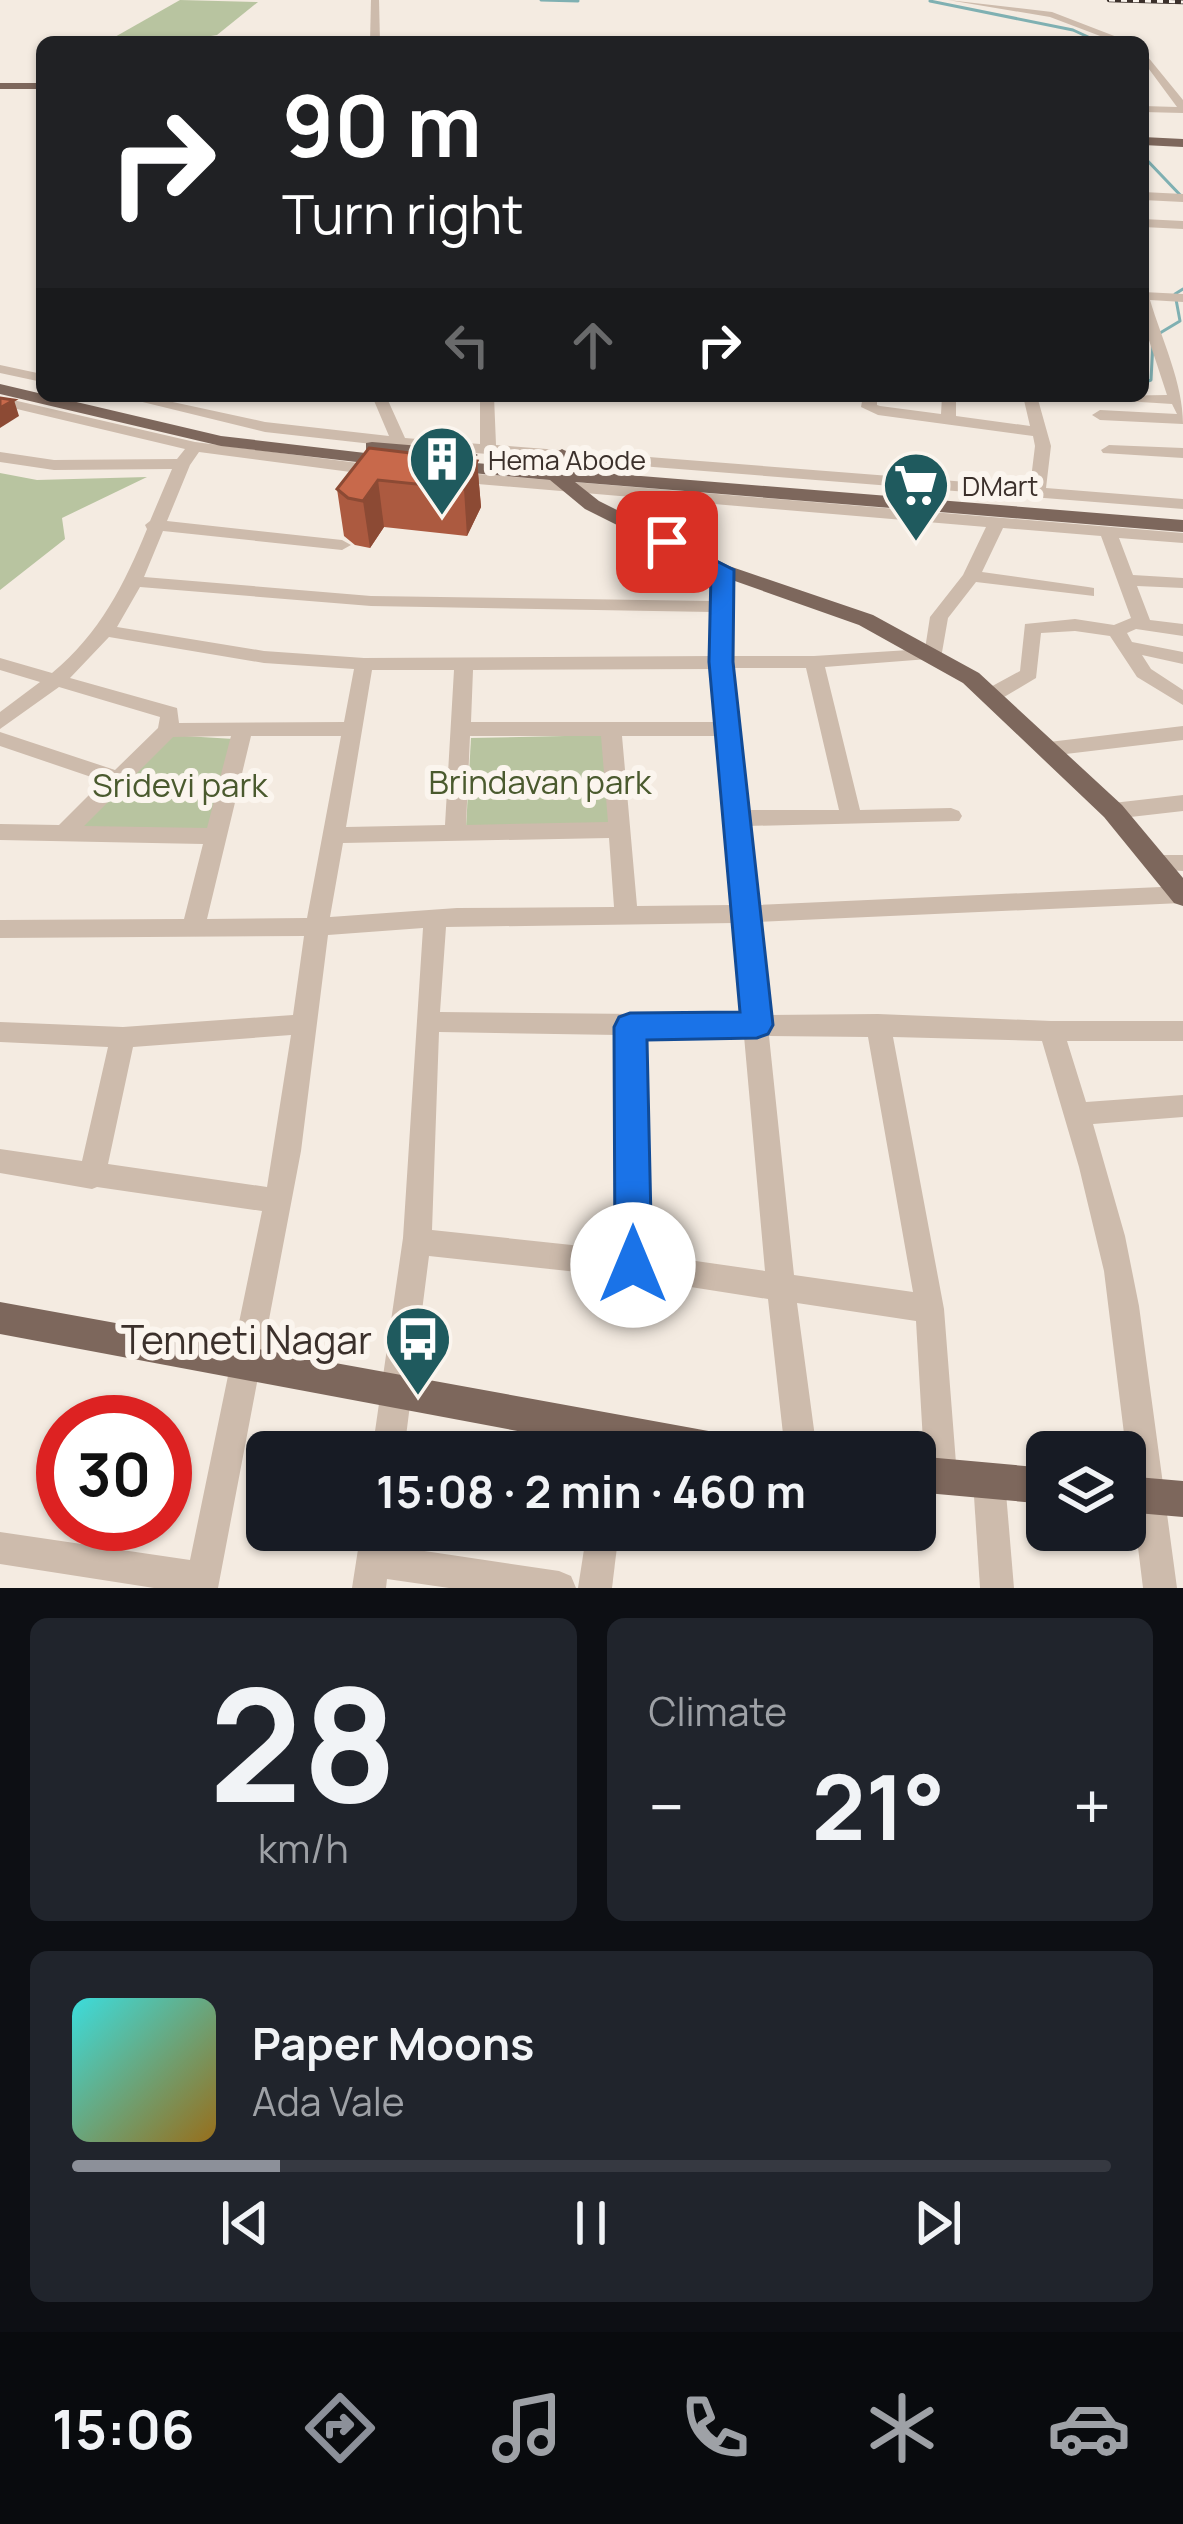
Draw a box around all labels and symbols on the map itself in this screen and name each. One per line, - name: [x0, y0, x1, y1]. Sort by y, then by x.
- building icon: Hema Abode: [407, 424, 477, 518]
- place label: Hema Abode: [488, 441, 646, 478]
- supermarket icon: DMart: [881, 450, 951, 544]
- place label: DMart: [962, 467, 1038, 504]
- pin: [616, 491, 718, 593]
- park label: Brindavan park: [429, 759, 653, 804]
- park label: Sridevi park: [92, 762, 269, 807]
- position arrow: [570, 1202, 696, 1328]
- bus stop icon: Tenneti Nagar: [383, 1304, 453, 1398]
- place label: Tenneti Nagar: [121, 1312, 372, 1366]
- speed limit sign: 30: [36, 1395, 192, 1551]

